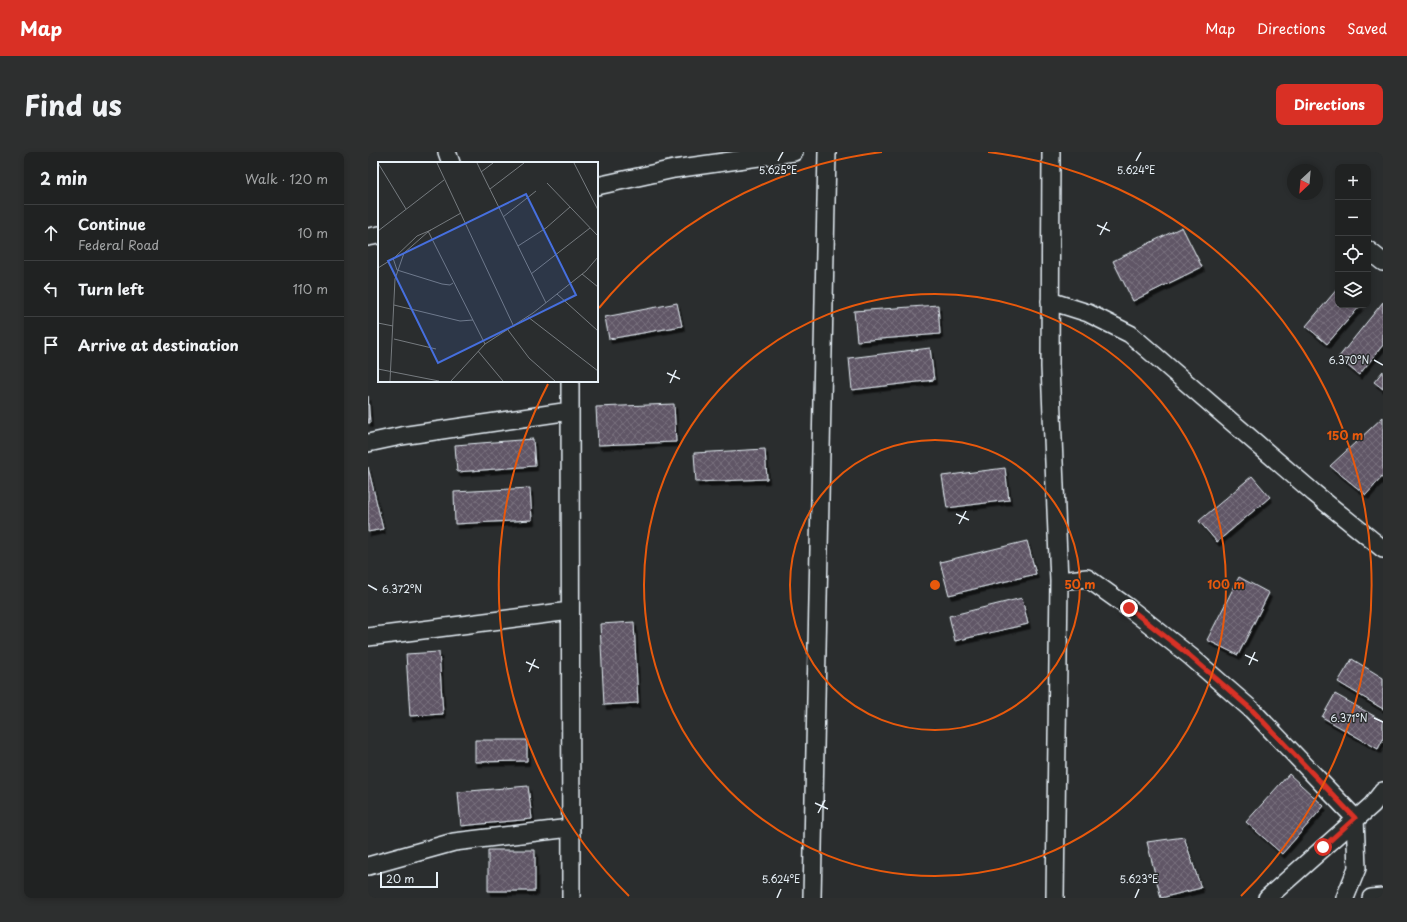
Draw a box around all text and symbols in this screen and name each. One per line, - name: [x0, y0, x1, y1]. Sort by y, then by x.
- text: Map: [20, 14, 62, 42]
- text: Map: [1205, 18, 1235, 39]
- text: Directions: [1257, 18, 1325, 39]
- text: Saved: [1347, 18, 1387, 39]
- text: Find us: [24, 83, 122, 126]
- button: Directions: [1276, 84, 1383, 125]
- inset map: [378, 162, 598, 382]
- text: 5.625°E: [759, 162, 797, 177]
- text: 5.624°E: [1117, 162, 1155, 177]
- north arrow: [1287, 164, 1323, 200]
- map controls: [1335, 164, 1371, 308]
- button: +: [1335, 164, 1371, 200]
- text: 2 min: [40, 165, 87, 191]
- text: Walk · 120 m: [245, 169, 328, 188]
- button: −: [1335, 200, 1371, 236]
- text: Continue: [78, 212, 146, 235]
- icon: ahead: [40, 222, 62, 244]
- text: 10 m: [298, 223, 328, 242]
- text: Federal Road: [78, 235, 159, 254]
- button: locate: [1335, 236, 1371, 272]
- button: layers: [1335, 272, 1371, 308]
- text: Turn left: [78, 277, 144, 300]
- icon: left: [40, 278, 62, 300]
- text: 110 m: [293, 279, 328, 298]
- text: Arrive at destination: [78, 333, 239, 356]
- icon: arrive: [40, 334, 62, 356]
- text: 6.370°N: [1329, 352, 1369, 367]
- text: 150 m: [1327, 426, 1363, 444]
- text: 50 m: [1064, 575, 1096, 593]
- text: 100 m: [1207, 575, 1245, 593]
- centre of rings: [928, 578, 942, 592]
- text: 6.372°N: [382, 581, 422, 596]
- route end: [1120, 599, 1138, 617]
- text: 6.371°N: [1330, 710, 1368, 725]
- route start: [1314, 838, 1332, 856]
- scale bar: [380, 870, 438, 889]
- text: 20 m: [386, 870, 414, 887]
- text: 5.624°E: [762, 871, 800, 886]
- text: 5.623°E: [1120, 871, 1158, 886]

